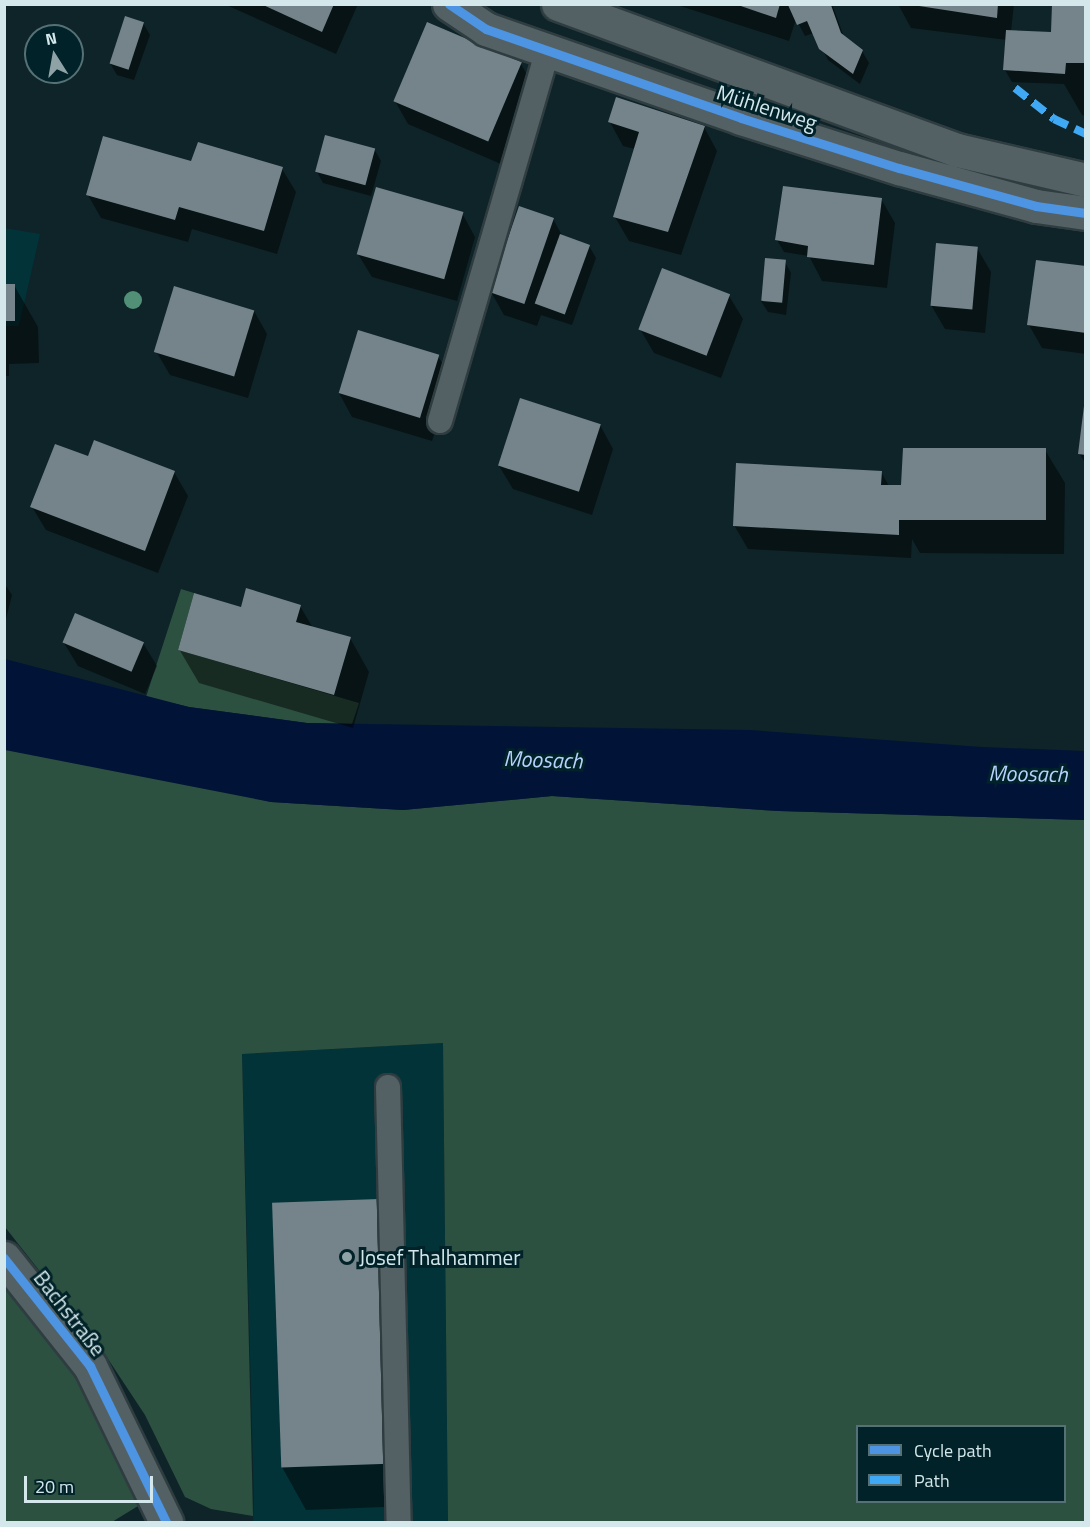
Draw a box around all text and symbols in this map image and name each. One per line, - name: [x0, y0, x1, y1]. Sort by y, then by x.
- north arrow: [24, 24, 84, 84]
- text: N: [43, 25, 59, 51]
- street label: Mühlenweg: [714, 79, 820, 135]
- water label: Moosach: [503, 745, 583, 775]
- water label: Moosach: [988, 760, 1068, 788]
- place label: Josef Thalhammer: [359, 1244, 520, 1270]
- marker: Josef Thalhammer: [340, 1250, 354, 1264]
- street label: Bachstraße: [29, 1265, 111, 1361]
- legend: [856, 1425, 1066, 1503]
- text: Cycle path: [914, 1437, 992, 1464]
- scale bar: [27, 1464, 156, 1502]
- text: Path: [914, 1467, 950, 1494]
- text: 20 m: [35, 1473, 74, 1500]

